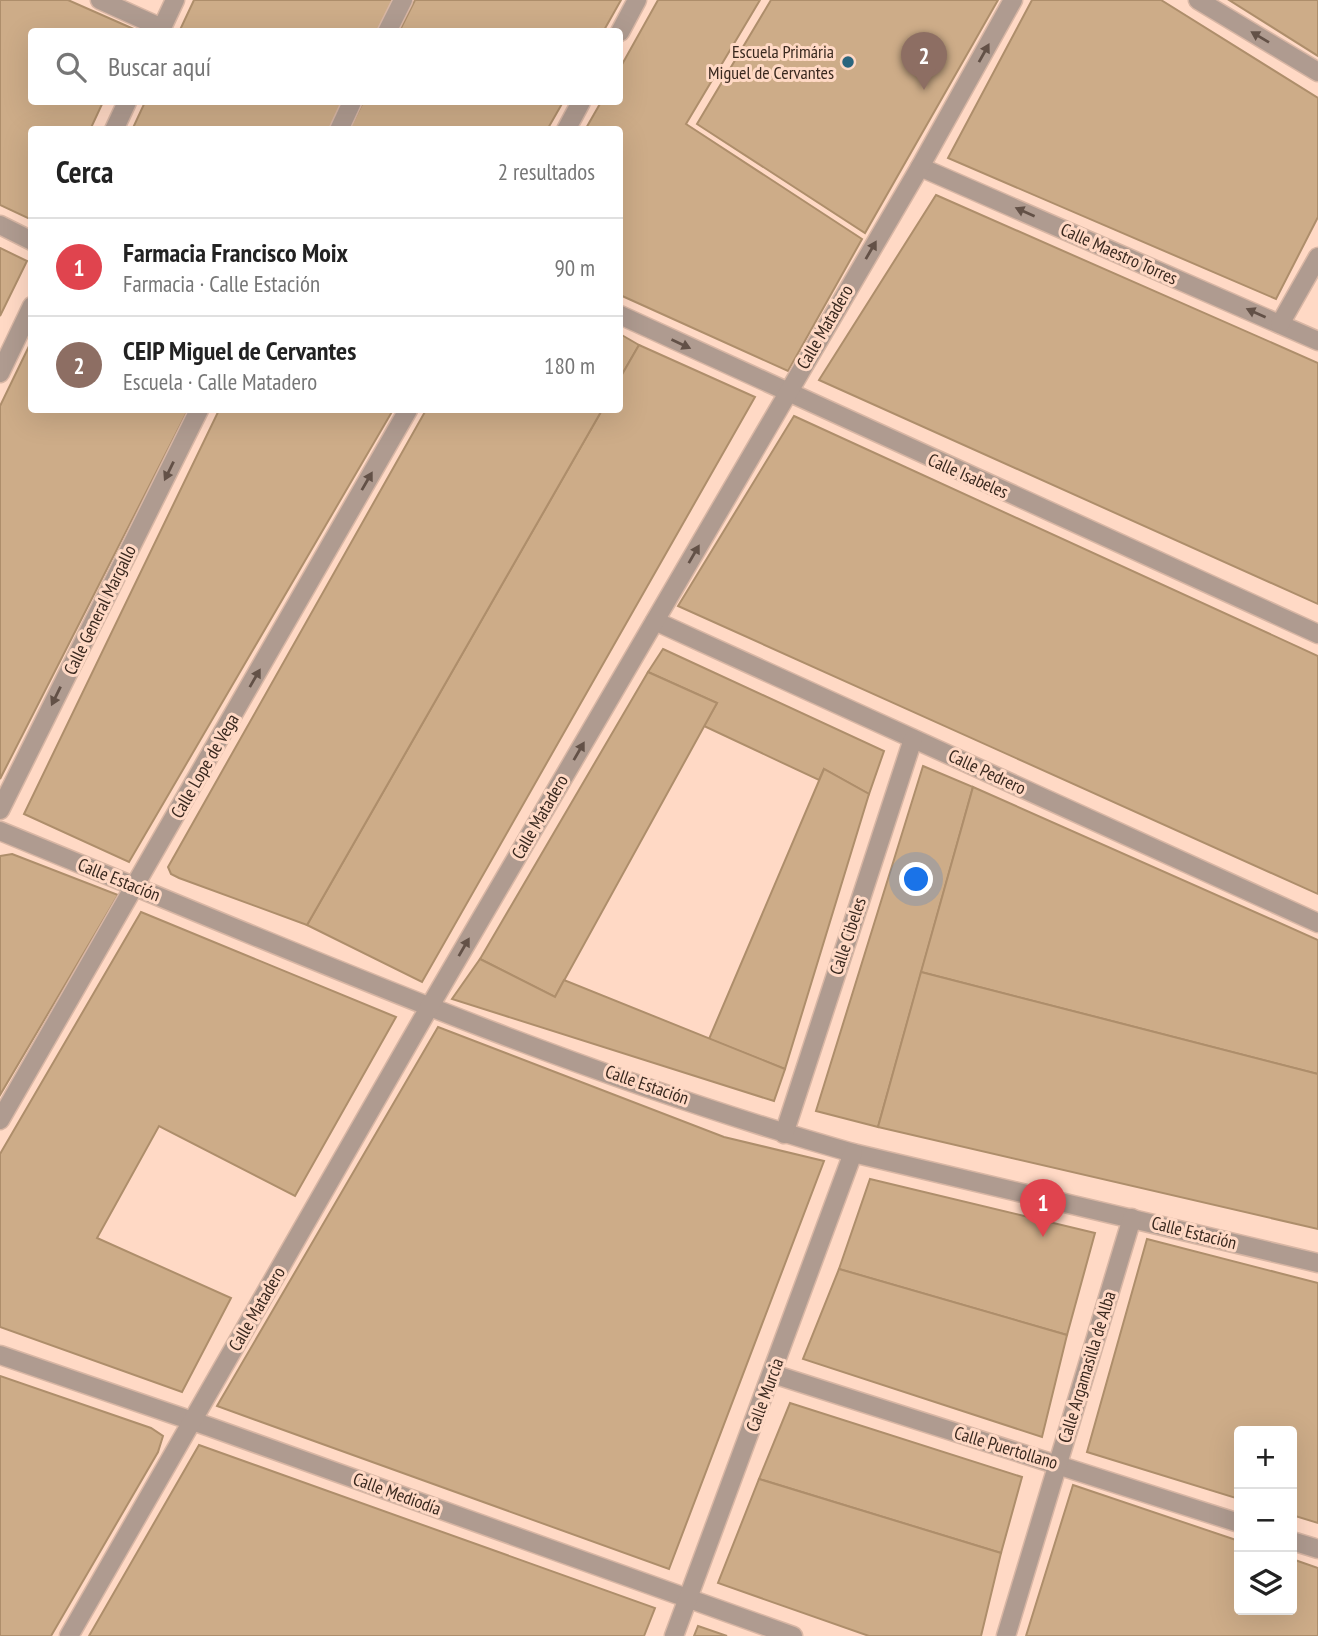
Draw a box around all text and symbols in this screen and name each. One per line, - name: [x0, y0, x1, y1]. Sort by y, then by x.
- search box: [28, 28, 623, 105]
- one-way arrow: [1250, 31, 1269, 43]
- pin: 2: [901, 32, 947, 90]
- place label: Escuela Primária Miguel de Cervantes: [708, 40, 834, 84]
- one-way arrow: [978, 43, 990, 62]
- icon: search: [52, 48, 90, 86]
- text: Buscar aquí: [108, 50, 211, 83]
- marker: Escuela Primária Miguel de Cervantes: [840, 54, 856, 70]
- text: Cerca: [56, 152, 113, 191]
- text: 2 resultados: [498, 157, 595, 186]
- one-way arrow: [1014, 206, 1035, 217]
- street label: Calle Maestro Torres: [1057, 218, 1181, 290]
- text: Farmacia Francisco Moix: [123, 236, 348, 269]
- one-way arrow: [865, 240, 877, 260]
- text: 1: [74, 253, 85, 282]
- text: 90 m: [554, 253, 595, 282]
- text: Farmacia · Calle Estación: [123, 269, 320, 298]
- street label: Calle Matadero: [791, 280, 858, 373]
- one-way arrow: [1245, 307, 1266, 318]
- text: CEIP Miguel de Cervantes: [123, 334, 356, 367]
- one-way arrow: [671, 338, 691, 349]
- text: 2: [74, 351, 85, 380]
- text: 180 m: [544, 351, 595, 380]
- text: Escuela · Calle Matadero: [123, 367, 317, 396]
- street label: Calle Isabeles: [925, 448, 1012, 503]
- one-way arrow: [163, 461, 174, 481]
- one-way arrow: [361, 471, 373, 490]
- street label: Calle General Margallo: [58, 541, 141, 678]
- one-way arrow: [688, 545, 700, 564]
- one-way arrow: [249, 669, 261, 688]
- one-way arrow: [51, 686, 62, 706]
- street label: Calle Lope de Vega: [165, 709, 244, 822]
- one-way arrow: [573, 741, 585, 760]
- street label: Calle Pedrero: [945, 744, 1030, 800]
- street label: Calle Matadero: [506, 770, 573, 863]
- street label: Calle Estación: [75, 853, 164, 906]
- your location: [899, 862, 933, 896]
- street label: Calle Cibeles: [824, 894, 871, 977]
- one-way arrow: [458, 937, 470, 957]
- street label: Calle Estación: [602, 1060, 692, 1110]
- pin: 1: [1020, 1179, 1066, 1237]
- street label: Calle Estación: [1149, 1211, 1239, 1254]
- street label: Calle Matadero: [223, 1262, 290, 1355]
- street label: Calle Argamasilla de Alba: [1053, 1288, 1121, 1445]
- street label: Calle Murcia: [741, 1355, 788, 1435]
- street label: Calle Puertollano: [952, 1421, 1061, 1474]
- map controls: [1234, 1426, 1297, 1615]
- button: +: [1234, 1426, 1297, 1489]
- street label: Calle Mediodía: [350, 1467, 444, 1520]
- button: −: [1234, 1489, 1297, 1552]
- button: layers: [1234, 1552, 1297, 1615]

